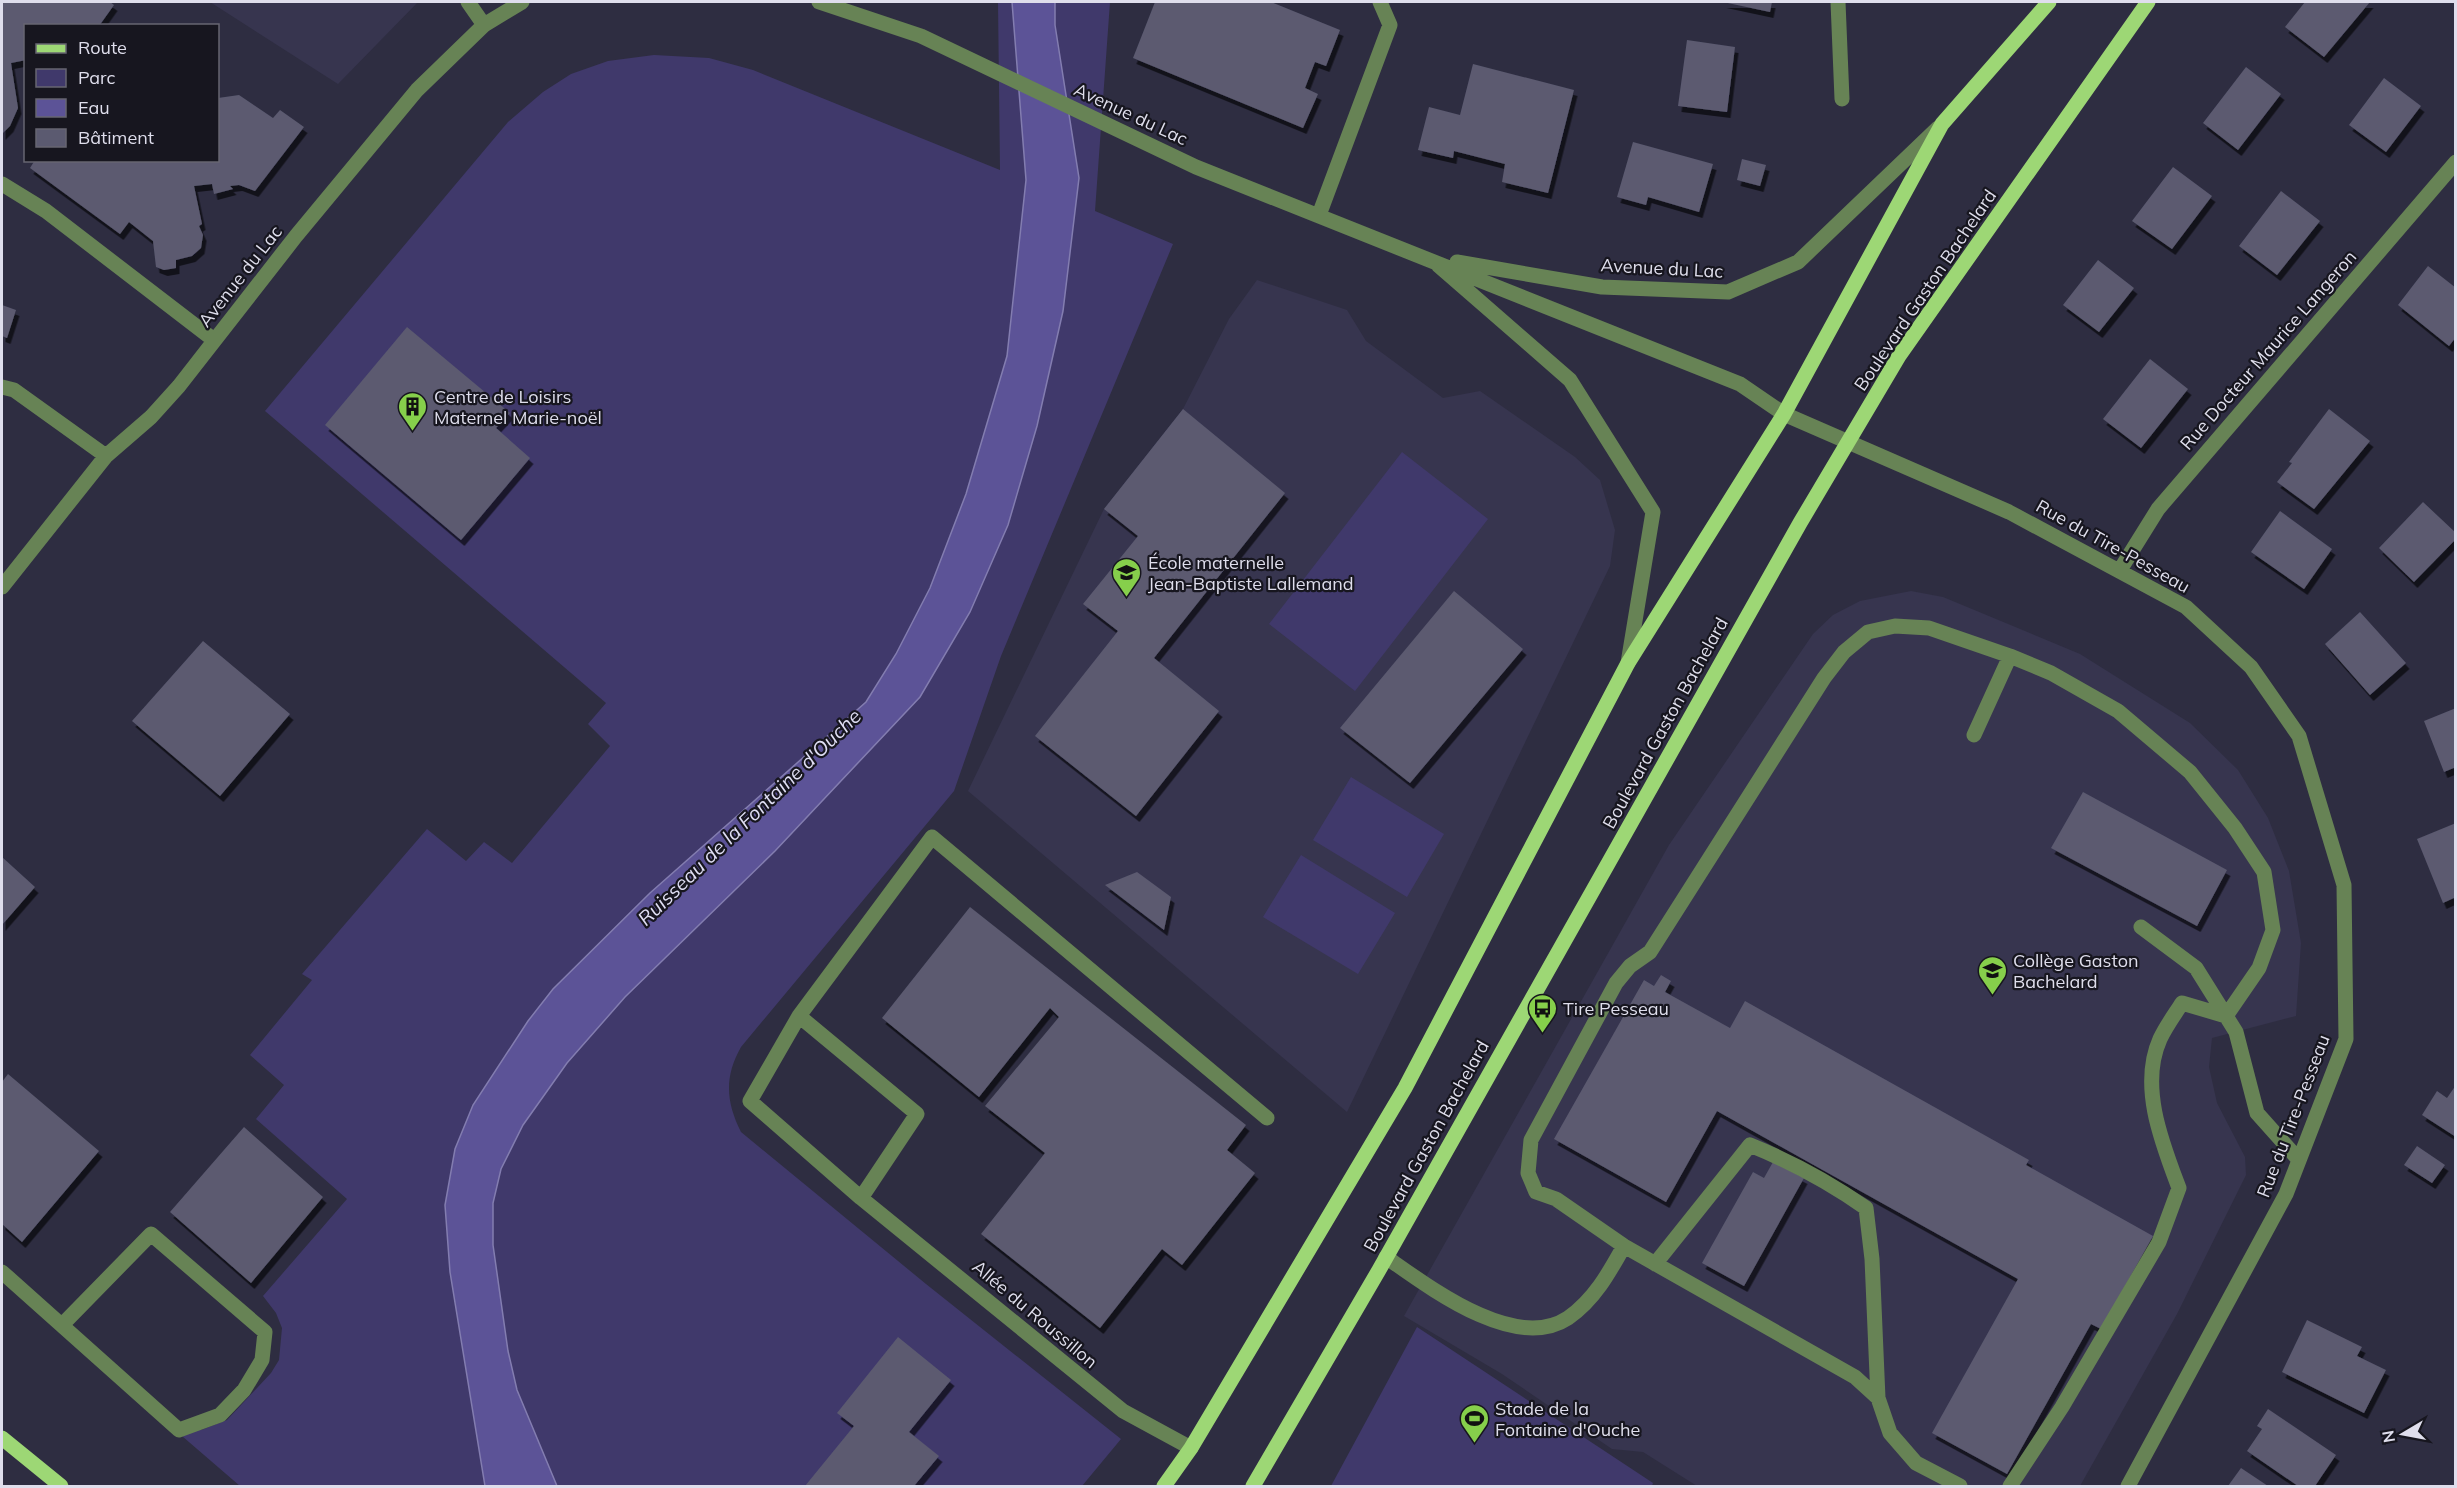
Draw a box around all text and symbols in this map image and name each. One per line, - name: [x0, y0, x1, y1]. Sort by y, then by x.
- legend: [24, 24, 219, 162]
- text: Route: [78, 36, 127, 59]
- text: Parc: [78, 66, 116, 89]
- street label: Avenue du Lac: [1070, 78, 1192, 150]
- text: Eau: [78, 96, 110, 119]
- text: Bâtiment: [78, 126, 154, 149]
- street label: Boulevard Gaston Bachelard: [1849, 185, 2001, 395]
- street label: Avenue du Lac: [193, 220, 287, 331]
- street label: Rue Docteur Maurice Langeron: [2175, 245, 2361, 455]
- street label: Avenue du Lac: [1600, 253, 1724, 283]
- place label: Centre de Loisirs Maternel Marie-noël: [434, 385, 602, 429]
- building icon: Centre de Loisirs Maternel Marie-noël: [397, 390, 429, 432]
- street label: Rue du Tire-Pesseau: [2032, 494, 2194, 598]
- place label: École maternelle Jean-Baptiste Lallemand: [1148, 551, 1354, 595]
- school or university icon: École maternelle Jean-Baptiste Lallemand: [1111, 556, 1143, 598]
- street label: Boulevard Gaston Bachelard: [1597, 613, 1733, 833]
- water label: Ruisseau de la Fontaine d'Ouche: [632, 703, 866, 931]
- place label: Collège Gaston Bachelard: [2013, 949, 2139, 993]
- school or university icon: Collège Gaston Bachelard: [1976, 954, 2008, 996]
- bus stop icon: Tire Pesseau: [1526, 992, 1558, 1034]
- place label: Tire Pesseau: [1563, 997, 1669, 1020]
- street label: Rue du Tire-Pesseau: [2251, 1031, 2335, 1201]
- street label: Boulevard Gaston Bachelard: [1358, 1036, 1494, 1256]
- street label: Allée du Roussillon: [968, 1255, 1102, 1373]
- place label: Stade de la Fontaine d'Ouche: [1495, 1397, 1640, 1441]
- sports icon: Stade de la Fontaine d'Ouche: [1458, 1402, 1490, 1444]
- north arrow: [2373, 1404, 2433, 1464]
- text: N: [2377, 1429, 2399, 1444]

